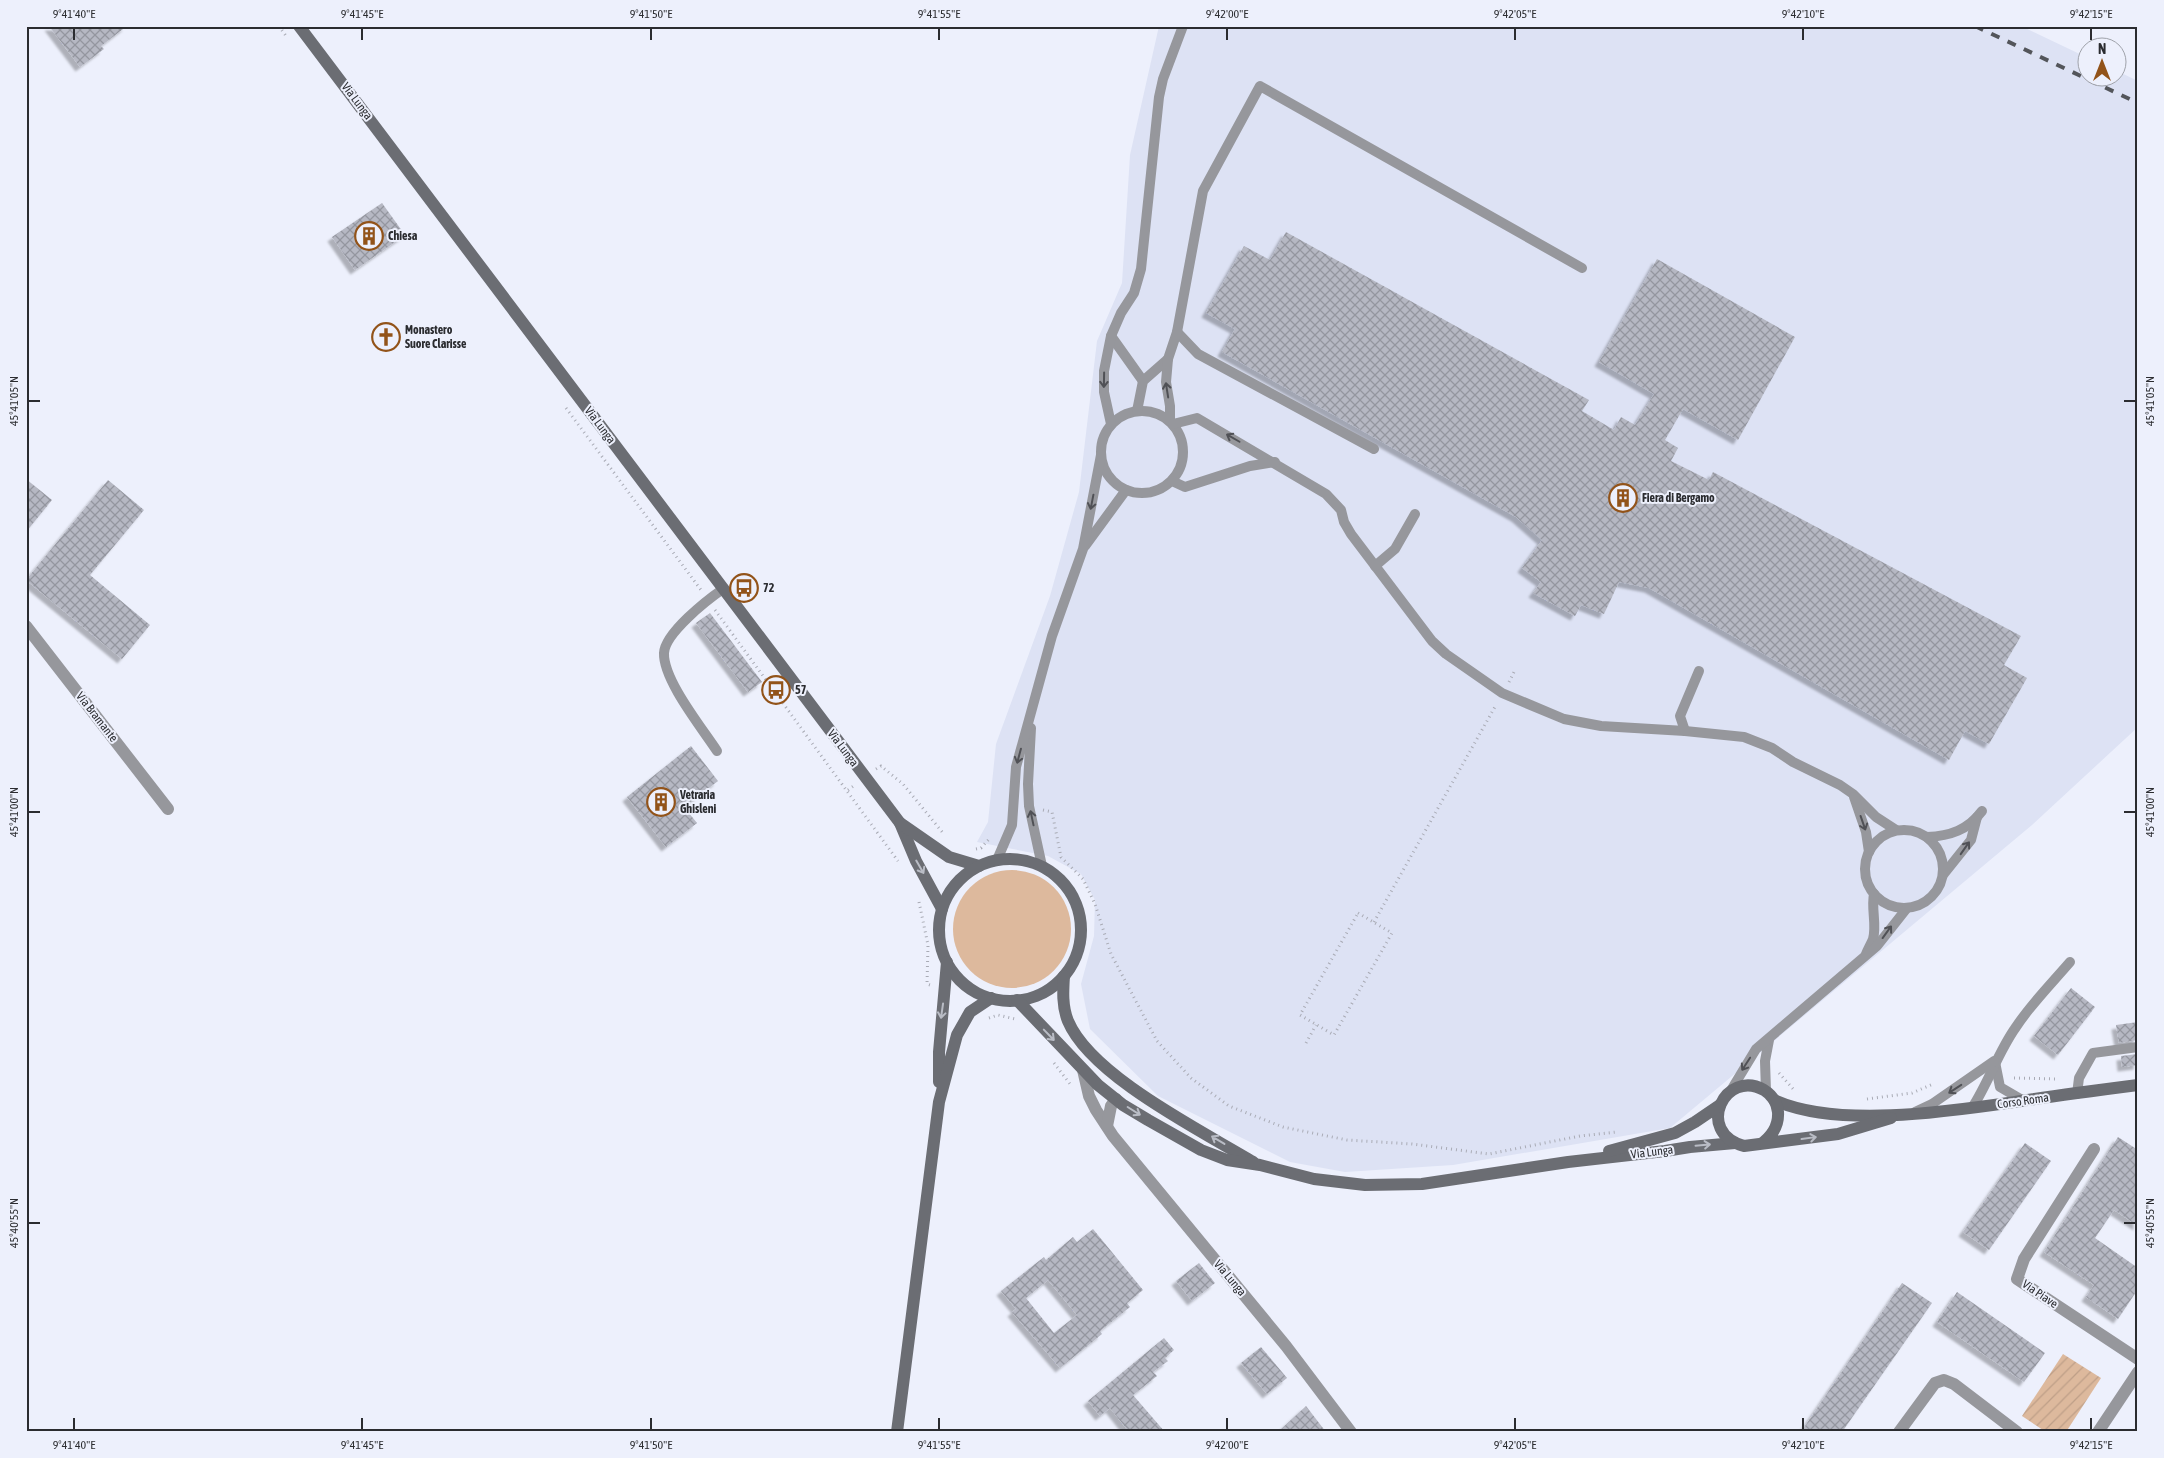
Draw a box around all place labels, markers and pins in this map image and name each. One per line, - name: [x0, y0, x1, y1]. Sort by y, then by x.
- building icon: Chiesa: [354, 221, 384, 251]
- place label: Chiesa: [388, 229, 418, 243]
- church icon: Monastero Suore Clarisse: [371, 322, 401, 352]
- place label: Monastero Suore Clarisse: [405, 323, 467, 351]
- building icon: Fiera di Bergamo: [1608, 483, 1638, 513]
- place label: Fiera di Bergamo: [1642, 491, 1715, 505]
- bus stop icon: 72: [729, 573, 759, 603]
- place label: 72: [763, 581, 775, 595]
- bus stop icon: 57: [761, 675, 791, 705]
- place label: 57: [795, 683, 807, 697]
- building icon: Vetraria Ghisleni: [646, 787, 676, 817]
- place label: Vetraria Ghisleni: [679, 788, 717, 816]

